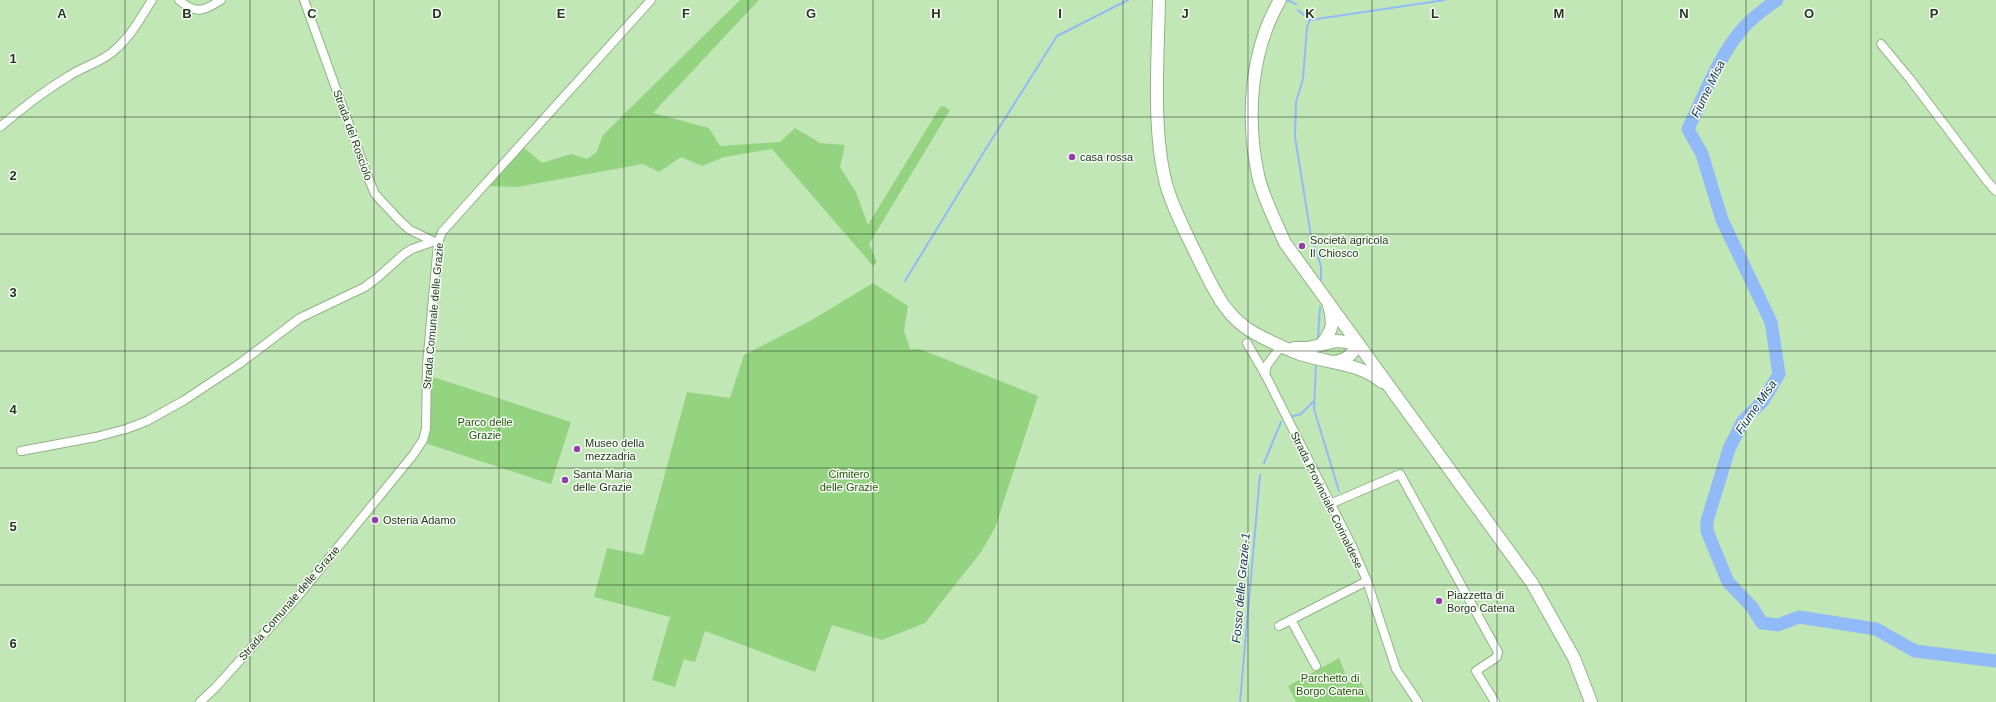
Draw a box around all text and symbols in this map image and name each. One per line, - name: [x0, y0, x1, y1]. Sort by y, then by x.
- text: A: [57, 6, 67, 21]
- text: B: [182, 6, 192, 21]
- text: C: [307, 6, 317, 21]
- text: D: [432, 6, 442, 21]
- text: E: [557, 6, 566, 21]
- text: F: [682, 6, 690, 21]
- text: G: [806, 6, 816, 21]
- text: H: [931, 6, 941, 21]
- text: I: [1058, 6, 1062, 21]
- text: J: [1181, 6, 1189, 21]
- text: K: [1305, 6, 1315, 21]
- text: L: [1431, 6, 1439, 21]
- text: M: [1554, 6, 1564, 21]
- text: N: [1679, 6, 1689, 21]
- text: O: [1804, 6, 1814, 21]
- text: P: [1930, 6, 1939, 21]
- text: 1: [9, 51, 17, 66]
- water label: Fiume Misa: [1688, 58, 1728, 120]
- street label: Strada del Rosciolo: [331, 88, 375, 182]
- place label: casa rossa: [1080, 151, 1134, 163]
- marker: casa rossa: [1067, 152, 1077, 162]
- text: 2: [9, 168, 17, 183]
- place label: Società agricola Il Chiosco: [1310, 234, 1389, 259]
- marker: Società agricola Il Chiosco: [1297, 241, 1307, 251]
- street label: Strada Comunale delle Grazie: [421, 242, 445, 390]
- text: 3: [9, 285, 17, 300]
- water label: Fiume Misa: [1732, 377, 1780, 436]
- text: 4: [9, 402, 17, 417]
- park label: Parco delle Grazie: [457, 416, 513, 441]
- street label: Strada Provinciale Corinaldese: [1289, 429, 1365, 571]
- place label: Museo della mezzadria: [585, 437, 645, 462]
- marker: Museo della mezzadria: [572, 444, 582, 454]
- place label: Santa Maria delle Grazie: [573, 468, 633, 493]
- park label: Cimitero delle Grazie: [820, 468, 878, 493]
- marker: Santa Maria delle Grazie: [560, 475, 570, 485]
- place label: Osteria Adamo: [383, 514, 456, 526]
- marker: Osteria Adamo: [370, 515, 380, 525]
- text: 5: [9, 519, 17, 534]
- water label: Fosso delle Grazie-1: [1229, 532, 1253, 644]
- street label: Strada Comunale delle Grazie: [236, 543, 342, 663]
- place label: Piazzetta di Borgo Catena: [1447, 589, 1516, 614]
- marker: Piazzetta di Borgo Catena: [1434, 596, 1444, 606]
- text: 6: [9, 636, 17, 651]
- park label: Parchetto di Borgo Catena: [1296, 672, 1365, 697]

